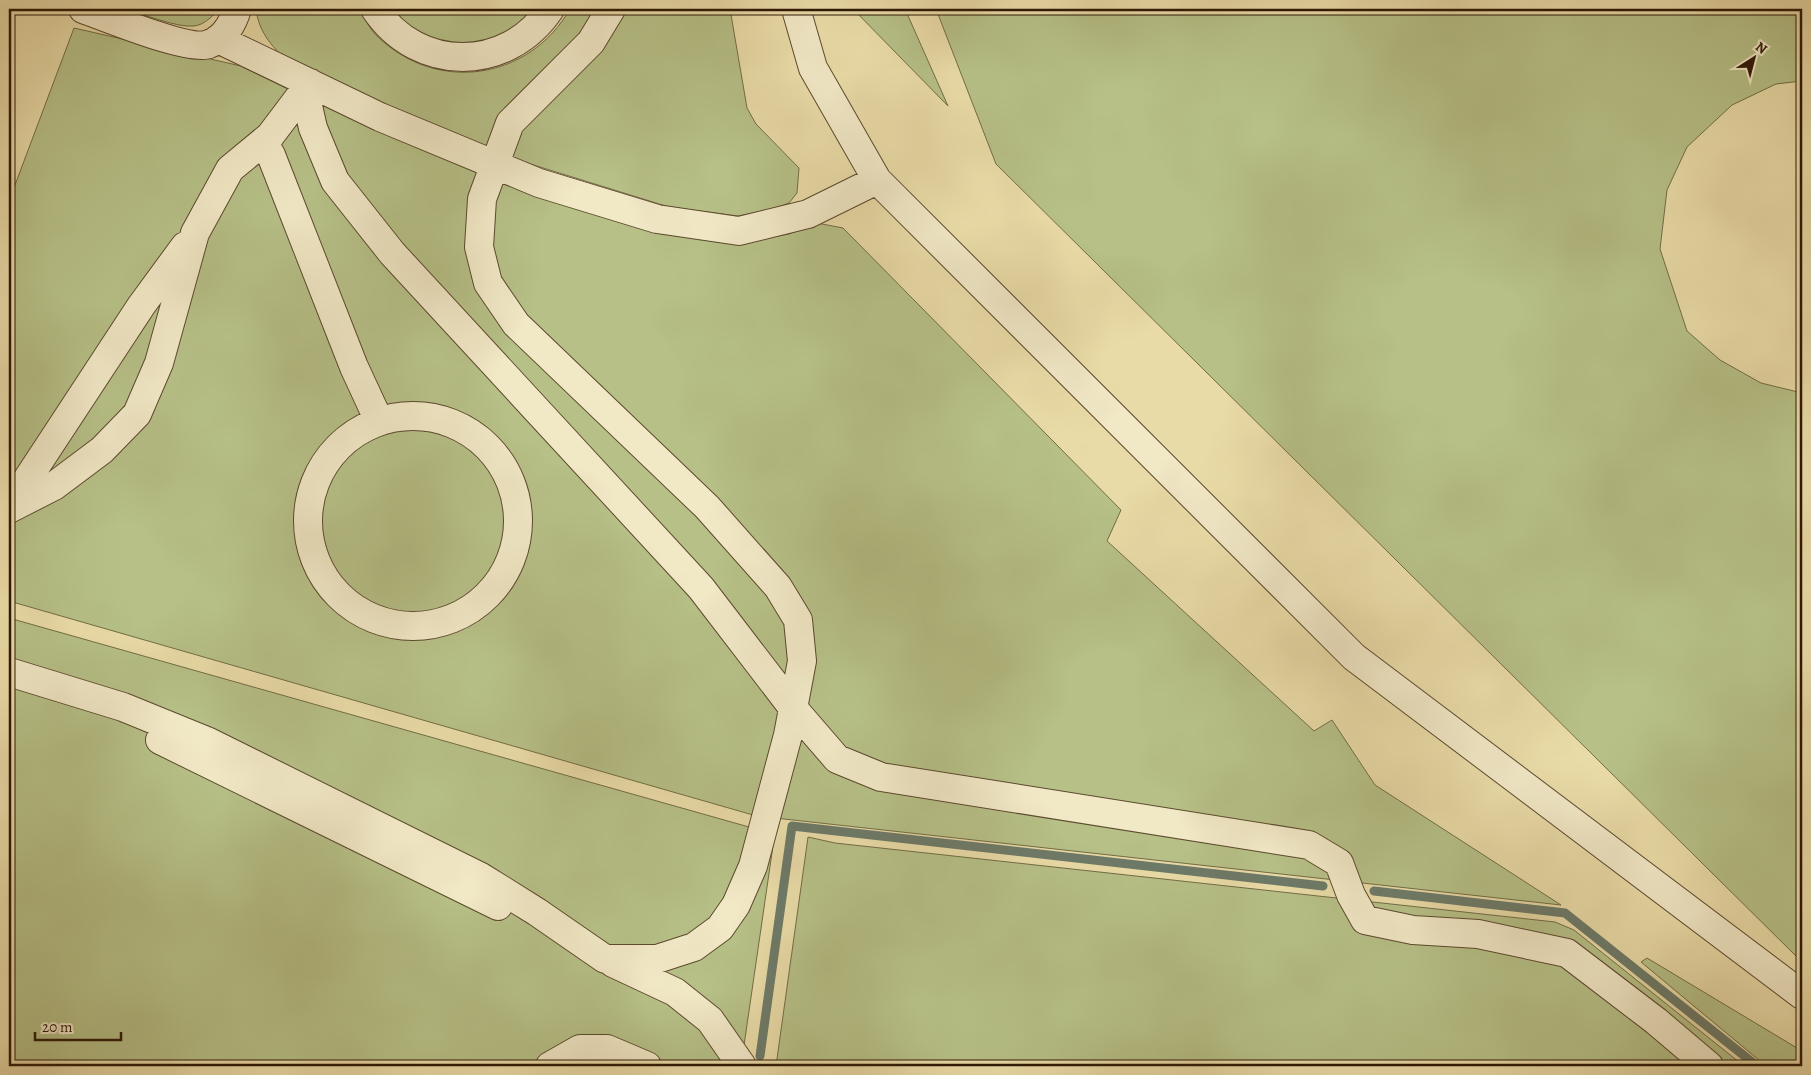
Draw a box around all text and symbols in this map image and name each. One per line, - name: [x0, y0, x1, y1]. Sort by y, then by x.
- north arrow: [1728, 32, 1778, 82]
- text: N: [1752, 37, 1771, 59]
- scale bar: [35, 1010, 121, 1042]
- text: 20 m: [42, 1017, 73, 1037]

